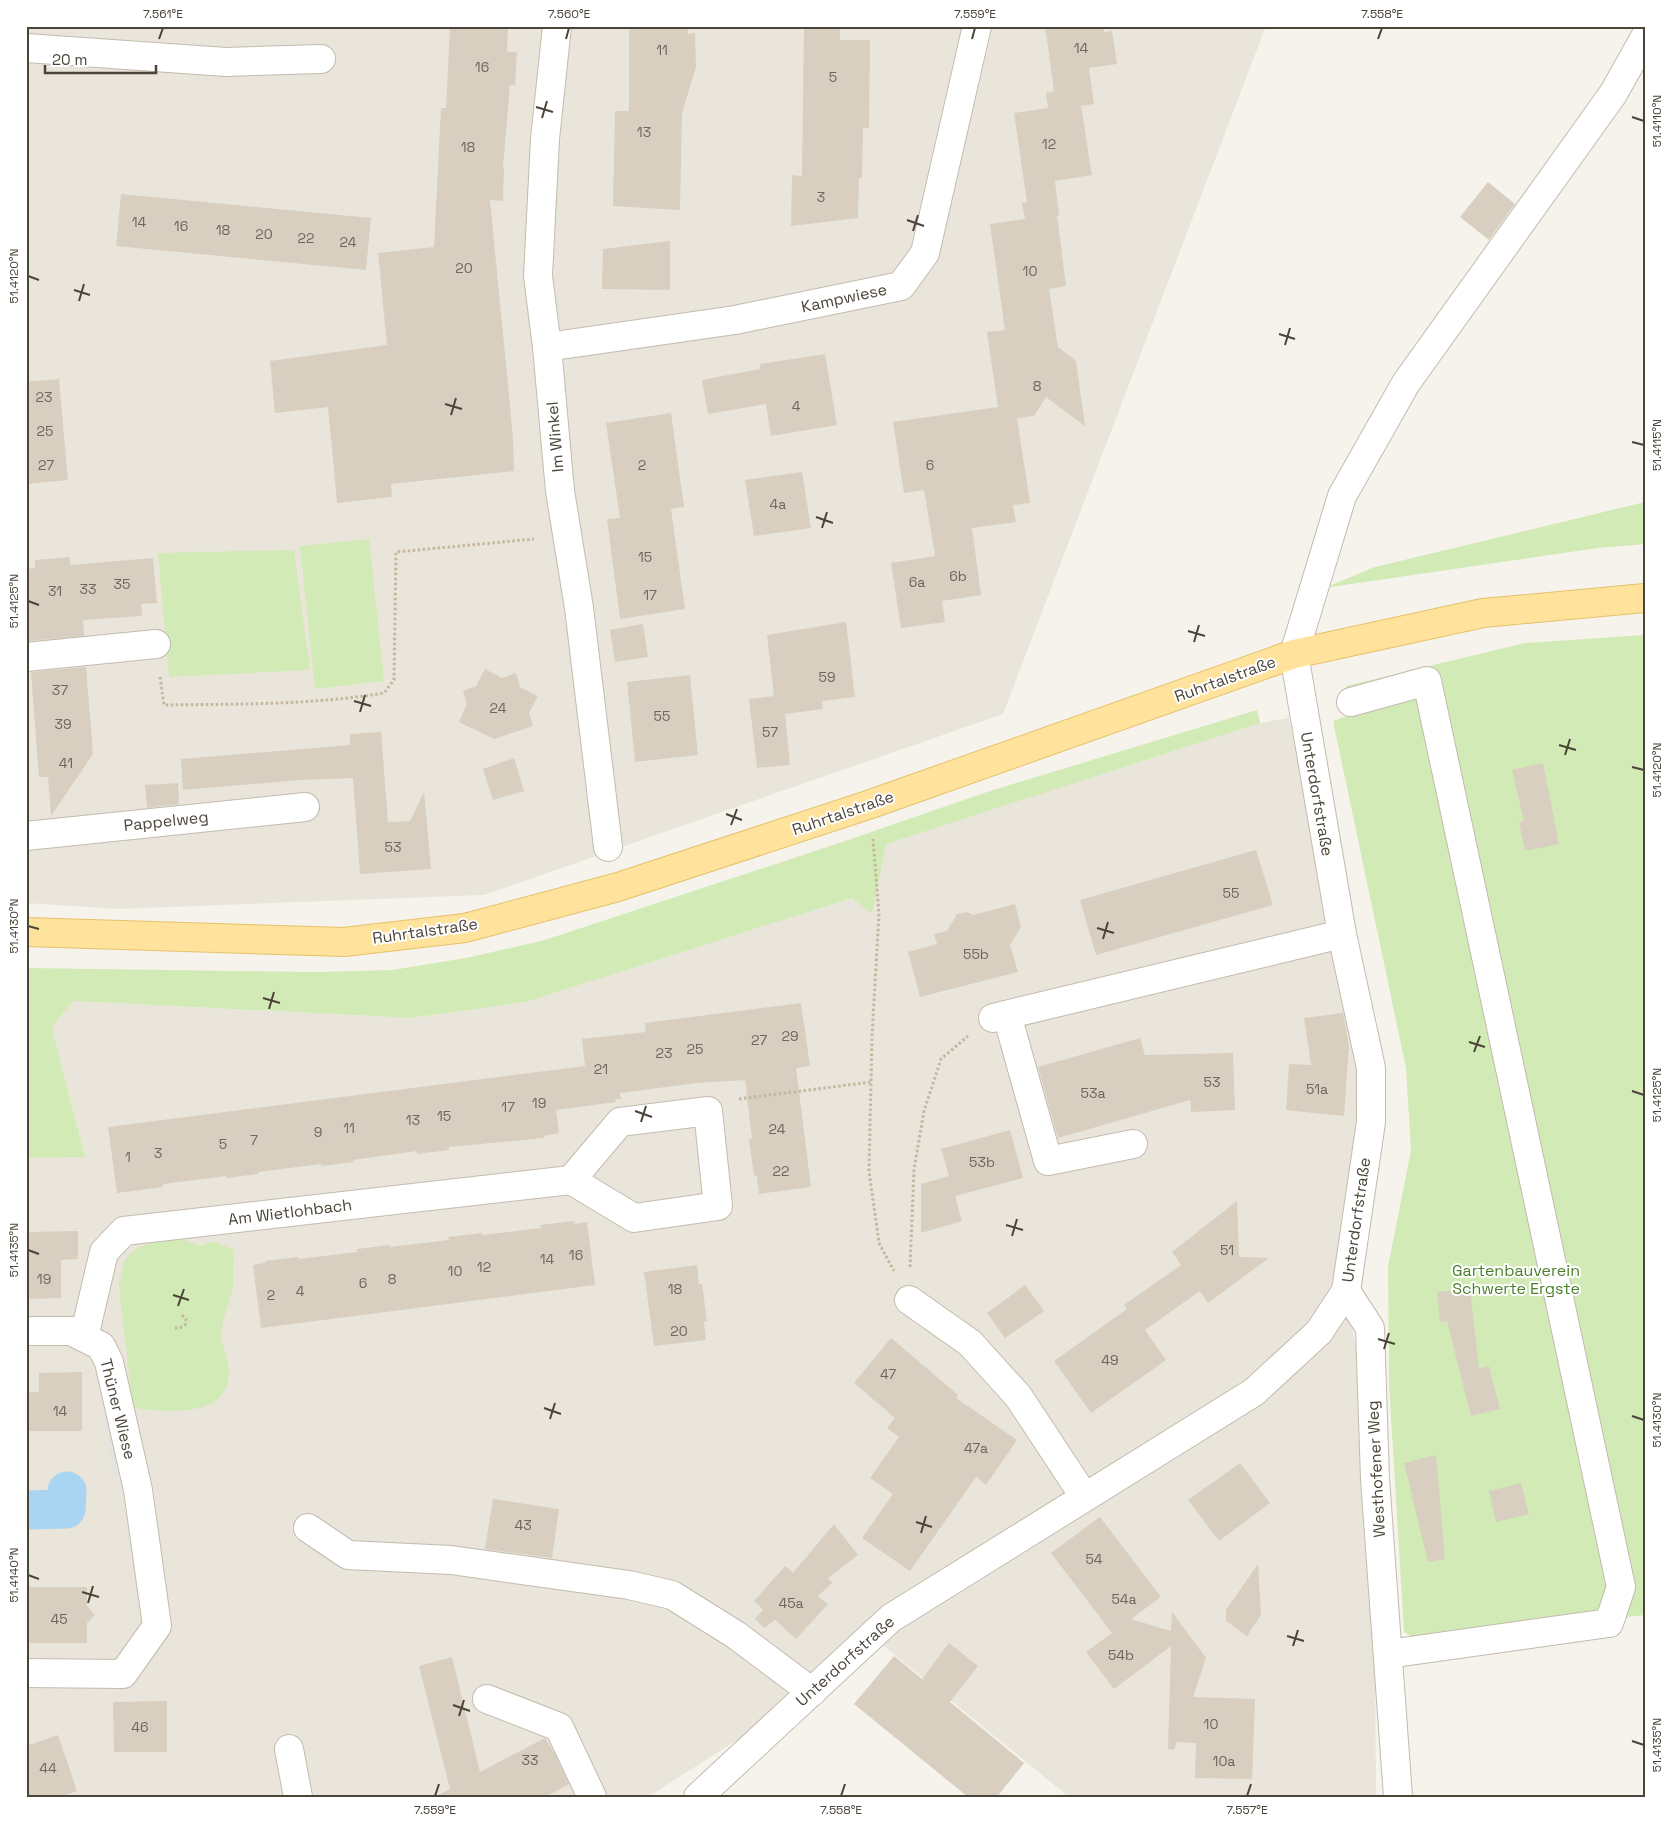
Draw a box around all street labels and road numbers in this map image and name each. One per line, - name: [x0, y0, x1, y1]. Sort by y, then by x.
- street label: Kampwiese: [799, 279, 889, 317]
- street label: Im Winkel: [541, 401, 569, 473]
- street label: Ruhrtalstraße: [1171, 651, 1279, 707]
- street label: Unterdorfstraße: [1296, 730, 1338, 858]
- street label: Ruhrtalstraße: [789, 786, 897, 840]
- street label: Pappelweg: [123, 806, 209, 836]
- street label: Ruhrtalstraße: [371, 913, 479, 949]
- street label: Unterdorfstraße: [1337, 1156, 1375, 1284]
- street label: Am Wietlohbach: [227, 1194, 353, 1230]
- street label: Thüner Wiese: [95, 1356, 141, 1462]
- street label: Westhofener Weg: [1362, 1400, 1390, 1538]
- street label: Unterdorfstraße: [791, 1611, 899, 1711]

